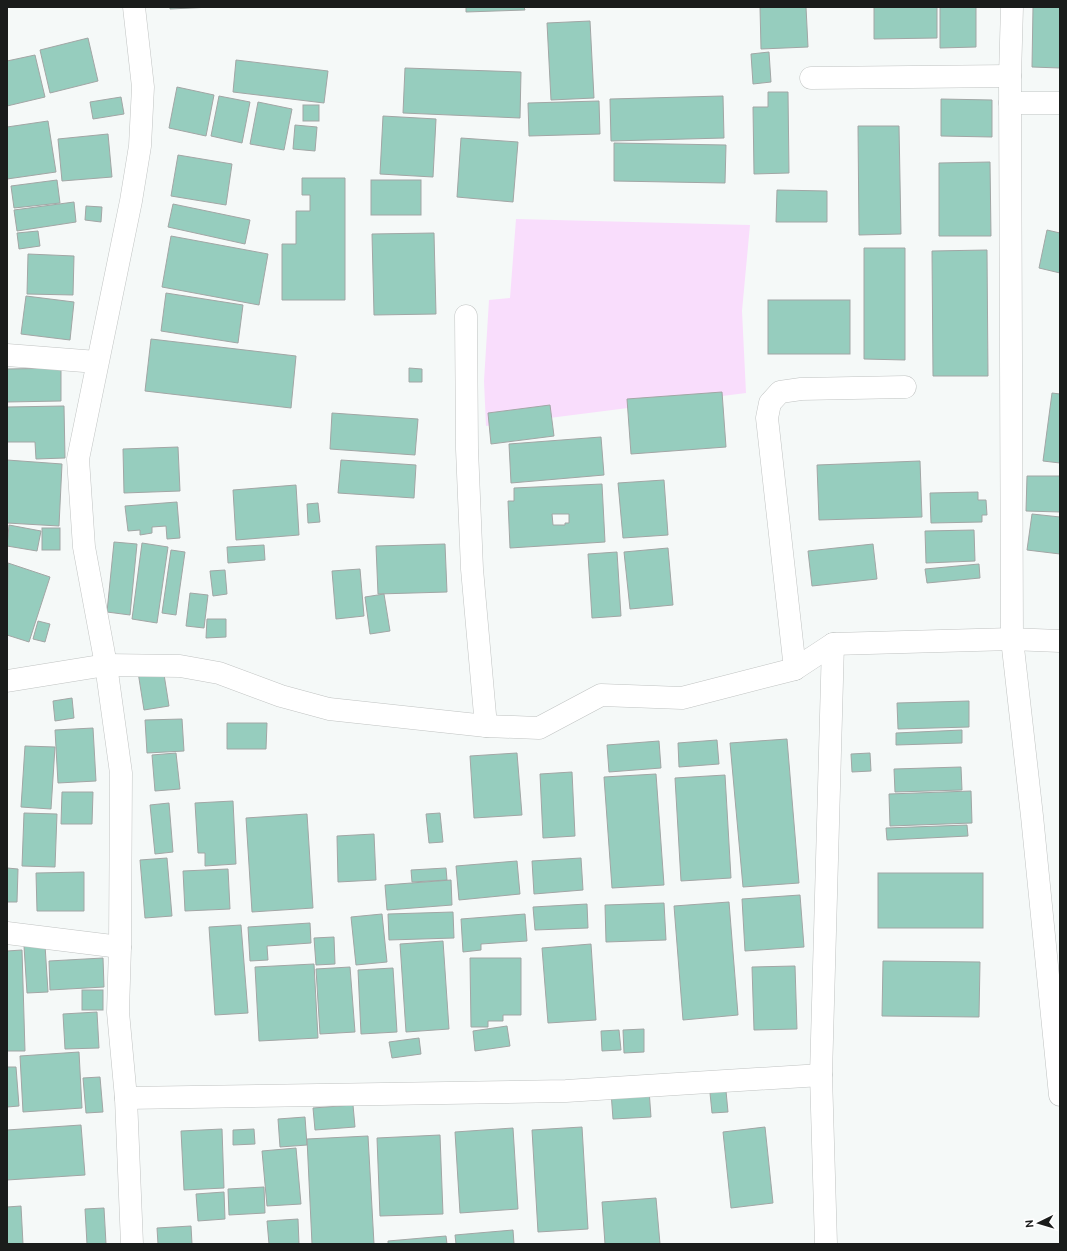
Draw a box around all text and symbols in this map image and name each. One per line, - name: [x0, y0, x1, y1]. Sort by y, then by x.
- north arrow: [1019, 1203, 1059, 1243]
- text: N: [1023, 1219, 1035, 1228]

